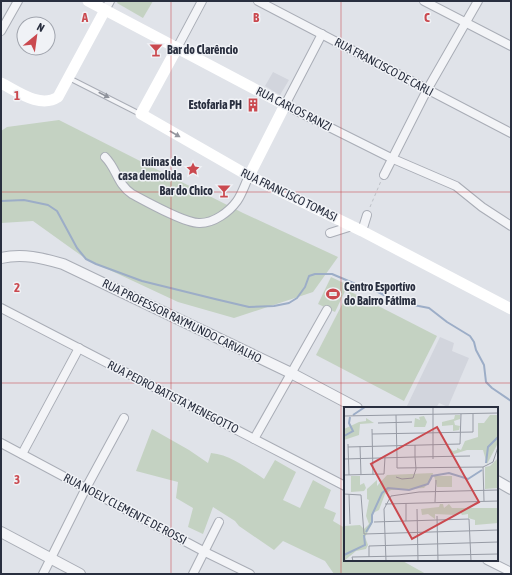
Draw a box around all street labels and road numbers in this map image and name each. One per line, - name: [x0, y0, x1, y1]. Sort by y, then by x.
- street label: RUA FRANCISCO DE CARLI: [332, 35, 436, 99]
- street label: RUA CARLOS RANZI: [254, 84, 334, 134]
- street label: RUA FRANCISCO TOMASI: [238, 166, 340, 224]
- street label: RUA PROFESSOR RAYMUNDO CARVALHO: [100, 276, 264, 366]
- street label: RUA PEDRO BATISTA MENEGOTTO: [105, 358, 241, 436]
- street label: RUA NOELY CLEMENTE DE ROSSI: [61, 471, 189, 547]

